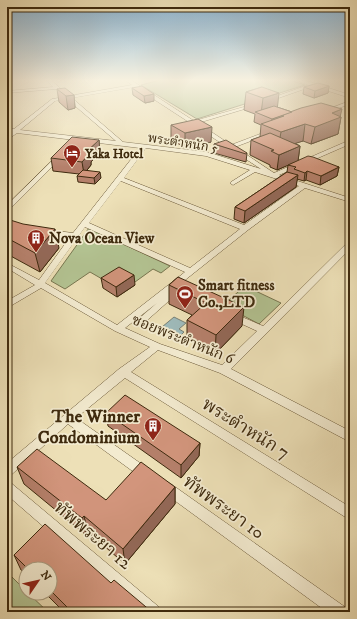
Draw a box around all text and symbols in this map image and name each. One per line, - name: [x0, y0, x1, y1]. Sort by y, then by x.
- street label: พระตำหนัก 5: [147, 130, 220, 157]
- hotel icon: Yaka Hotel: [62, 143, 82, 168]
- place label: Yaka Hotel: [84, 146, 144, 162]
- building icon: Nova Ocean View: [26, 228, 46, 253]
- place label: Nova Ocean View: [49, 229, 155, 248]
- place label: Smart fitness Co.,LTD: [198, 276, 274, 312]
- sports icon: Smart fitness Co.,LTD: [175, 284, 195, 309]
- street label: ซอยพระตำหนัก 6: [129, 310, 238, 369]
- street label: พระตำหนัก 7: [198, 393, 293, 464]
- place label: The Winner Condominium: [38, 406, 140, 449]
- building icon: The Winner Condominium: [143, 416, 163, 441]
- street label: ทัพพระยา 10: [179, 471, 268, 545]
- street label: ทัพพระยา 12: [49, 497, 136, 575]
- north arrow: [18, 561, 58, 601]
- text: N: [37, 568, 54, 584]

